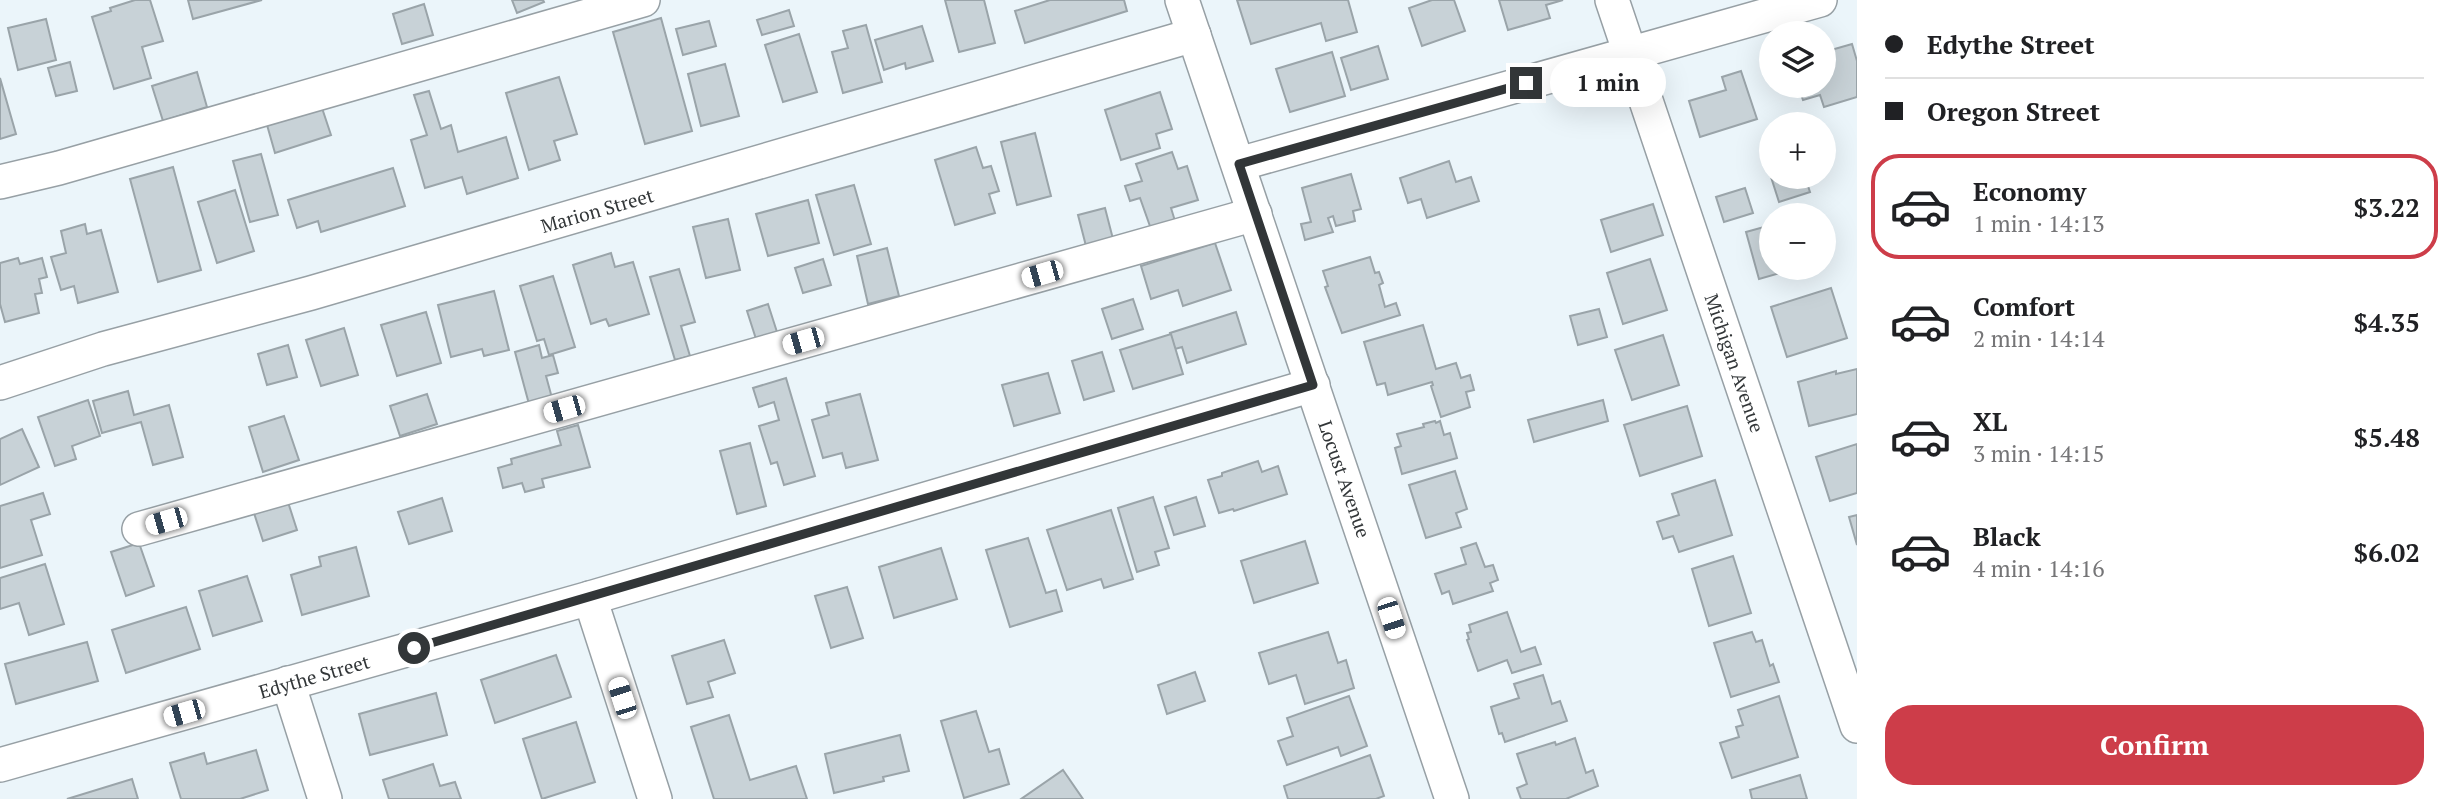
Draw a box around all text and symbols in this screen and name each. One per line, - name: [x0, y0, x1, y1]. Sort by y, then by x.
- map controls: [1759, 21, 1836, 280]
- button: layers: [1759, 21, 1836, 98]
- text: Edythe Street: [1927, 27, 2095, 61]
- callout: 1 min: [1550, 58, 1666, 108]
- route end: [1510, 67, 1542, 99]
- text: 1 min: [1577, 67, 1639, 98]
- text: Oregon Street: [1927, 94, 2100, 128]
- button: +: [1759, 112, 1836, 189]
- text: Economy: [1973, 174, 2086, 208]
- icon: car: [1889, 175, 1952, 238]
- street label: Marion Street: [538, 182, 656, 238]
- text: $3.22: [2354, 190, 2420, 224]
- button: −: [1759, 203, 1836, 280]
- text: 1 min · 14:13: [1973, 208, 2105, 239]
- car: [1019, 258, 1066, 290]
- text: Comfort: [1973, 289, 2075, 323]
- street label: Michigan Avenue: [1700, 290, 1770, 436]
- icon: car: [1889, 290, 1952, 353]
- text: $4.35: [2354, 305, 2420, 339]
- text: 2 min · 14:14: [1973, 323, 2105, 354]
- car: [780, 325, 827, 357]
- car: [541, 393, 588, 425]
- text: XL: [1973, 404, 2007, 438]
- icon: car: [1889, 405, 1952, 468]
- street label: Locust Avenue: [1313, 417, 1377, 541]
- text: $5.48: [2354, 420, 2420, 454]
- text: 3 min · 14:15: [1973, 438, 2105, 469]
- car: [143, 505, 190, 537]
- text: Black: [1973, 519, 2041, 553]
- icon: car: [1889, 520, 1952, 583]
- text: $6.02: [2354, 535, 2420, 569]
- text: 4 min · 14:16: [1973, 553, 2105, 584]
- car: [1375, 595, 1408, 641]
- route start: [398, 632, 430, 664]
- street label: Edythe Street: [256, 648, 372, 704]
- car: [606, 675, 639, 721]
- car: [161, 697, 208, 729]
- button: Confirm: [1885, 705, 2424, 785]

